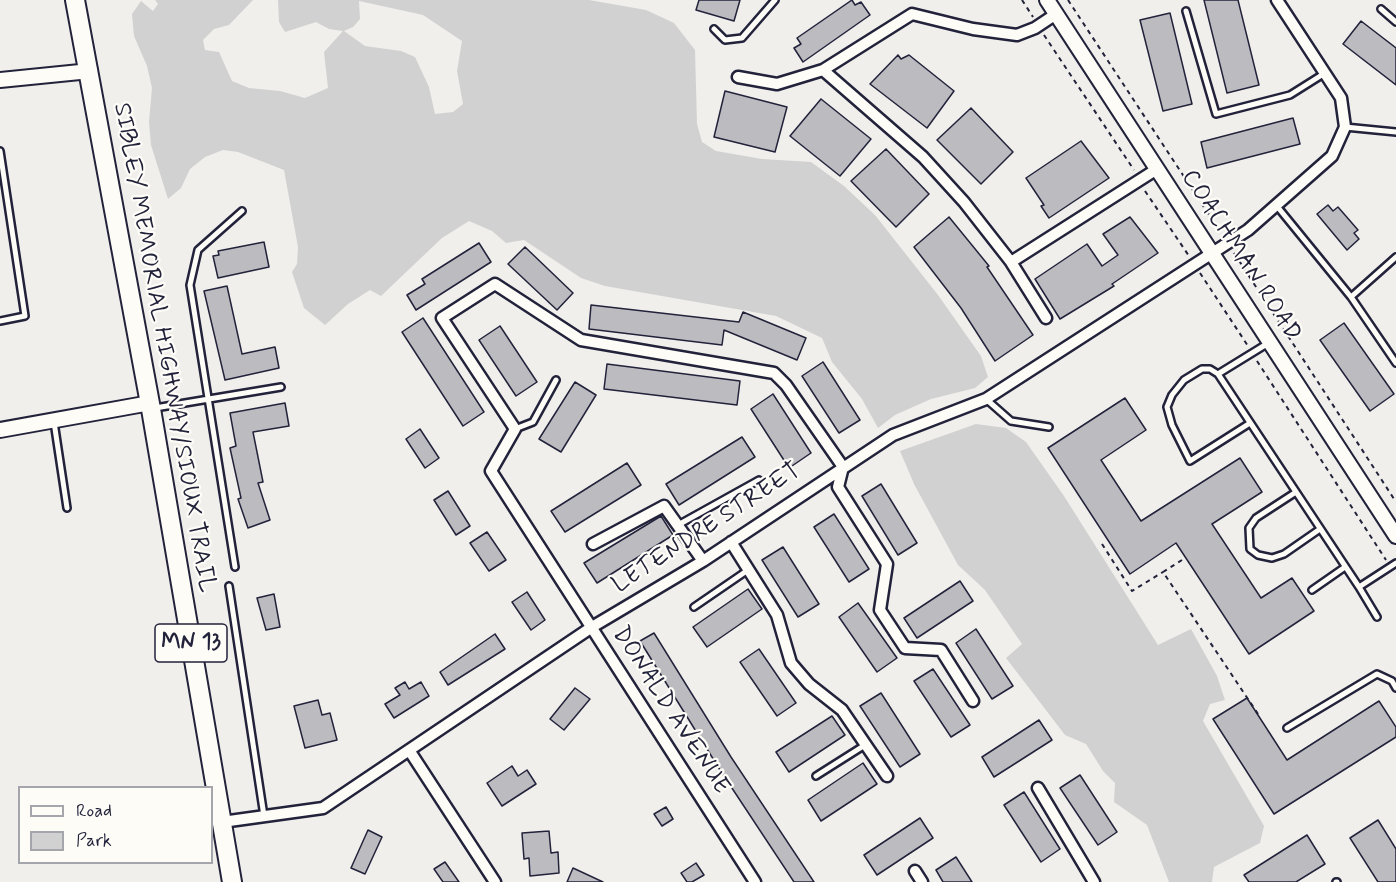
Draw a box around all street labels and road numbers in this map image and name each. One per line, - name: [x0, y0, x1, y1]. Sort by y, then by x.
- street label: SIBLEY MEMORIAL HIGHWAY/SIOUX TRAIL: [106, 101, 220, 595]
- street label: COACHMAN ROAD: [1174, 165, 1306, 347]
- street label: LETENDRE STREET: [608, 457, 806, 601]
- street label: DONALD AVENUE: [605, 622, 735, 800]
- road number: MN 13: [155, 624, 227, 662]

